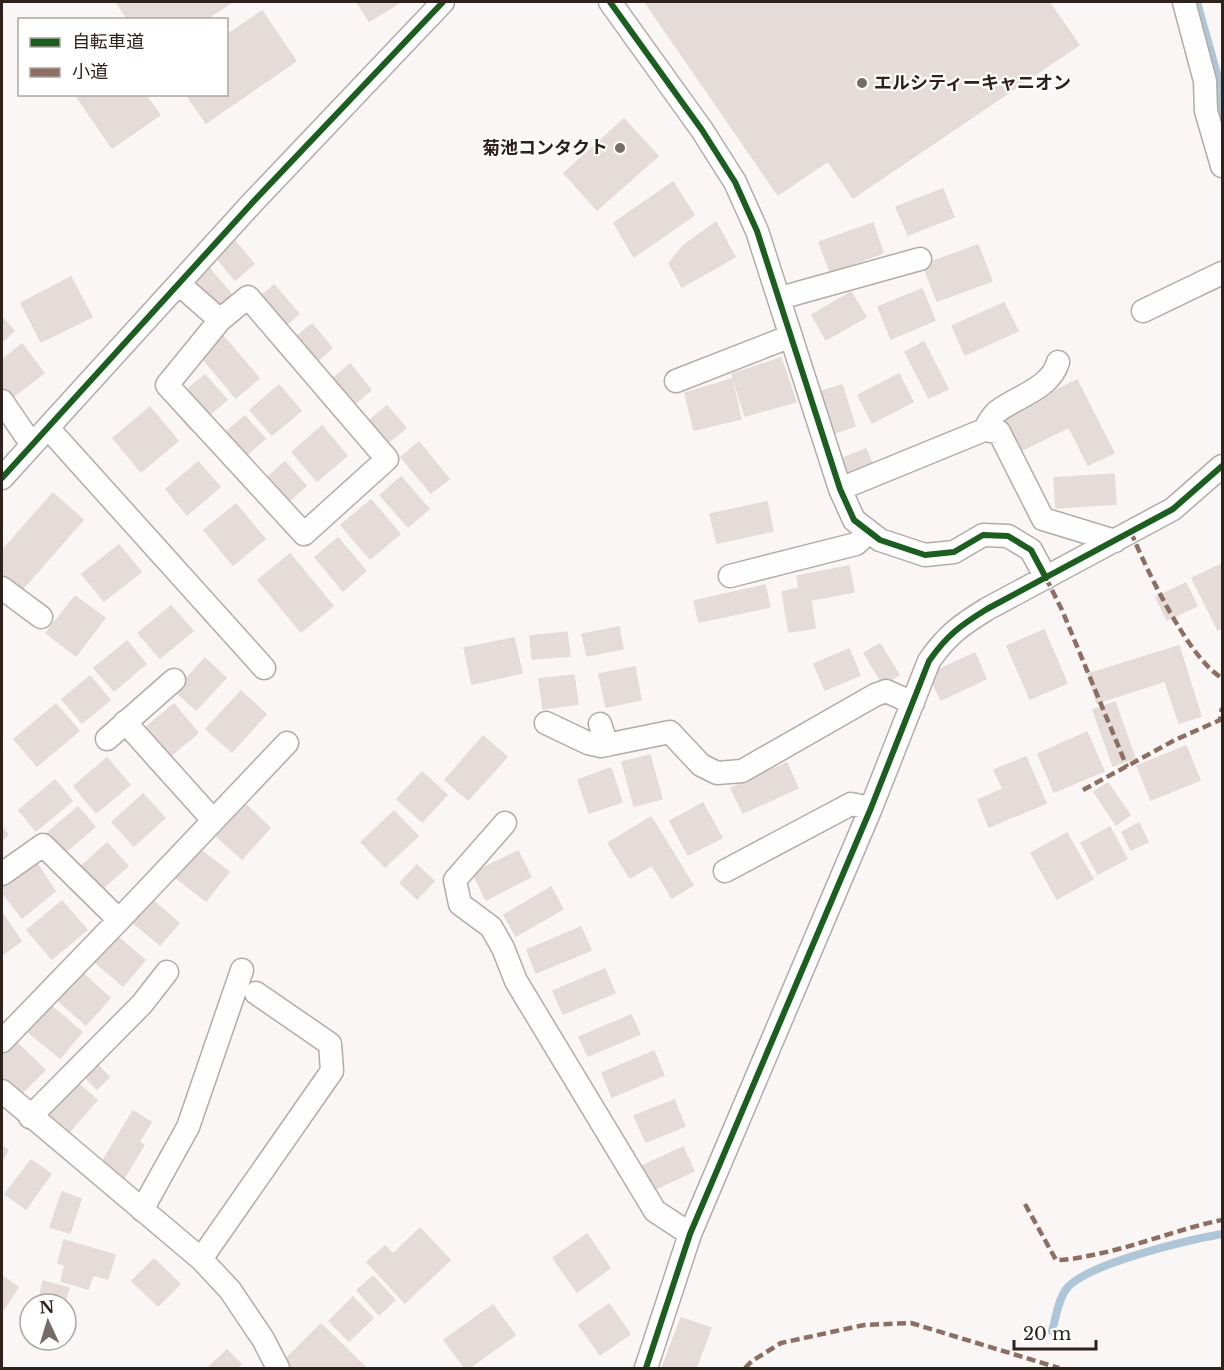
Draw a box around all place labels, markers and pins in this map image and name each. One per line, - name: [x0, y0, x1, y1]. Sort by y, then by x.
- place label: エルシティーキャニオン: [874, 72, 1071, 94]
- marker: エルシティーキャニオン: [855, 76, 869, 90]
- place label: 菊池コンタクト: [482, 137, 608, 159]
- marker: 菊池コンタクト: [613, 141, 627, 155]

